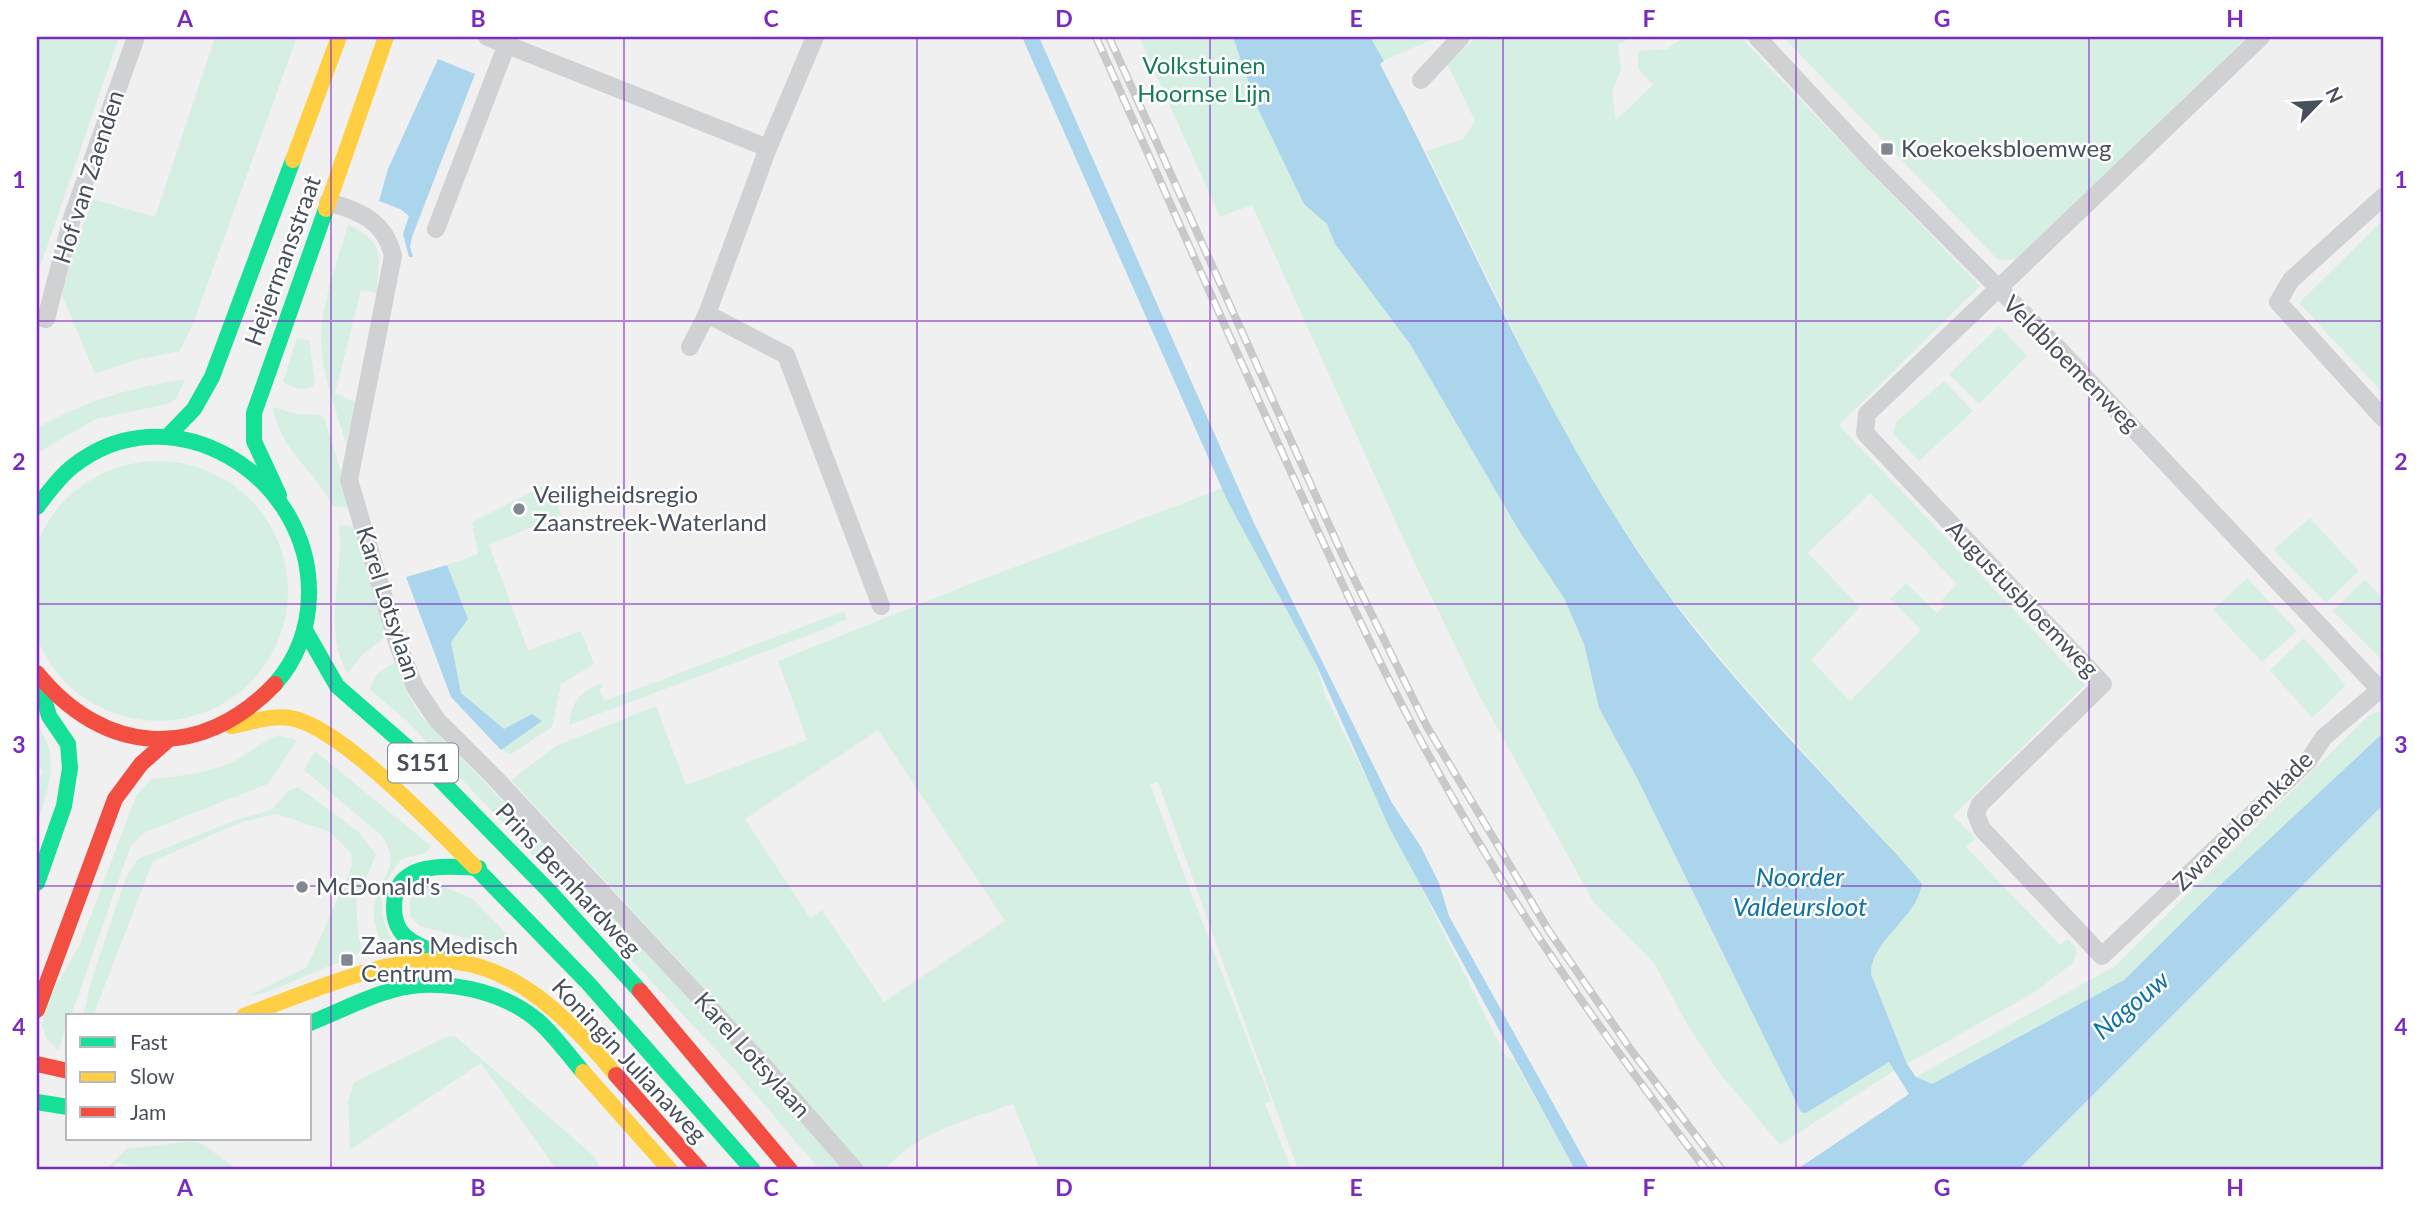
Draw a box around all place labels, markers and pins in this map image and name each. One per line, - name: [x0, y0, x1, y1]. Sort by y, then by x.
- place label: Koekoeksbloemweg: [1901, 133, 2112, 162]
- marker: Koekoeksbloemweg: [1879, 141, 1895, 157]
- place label: Veiligheidsregio Zaanstreek-Waterland: [533, 479, 767, 536]
- marker: Veiligheidsregio Zaanstreek-Waterland: [511, 501, 527, 517]
- place label: McDonald's: [316, 871, 440, 900]
- marker: McDonald's: [294, 879, 310, 895]
- place label: Zaans Medisch Centrum: [361, 930, 518, 987]
- marker: Zaans Medisch Centrum: [339, 952, 355, 968]

